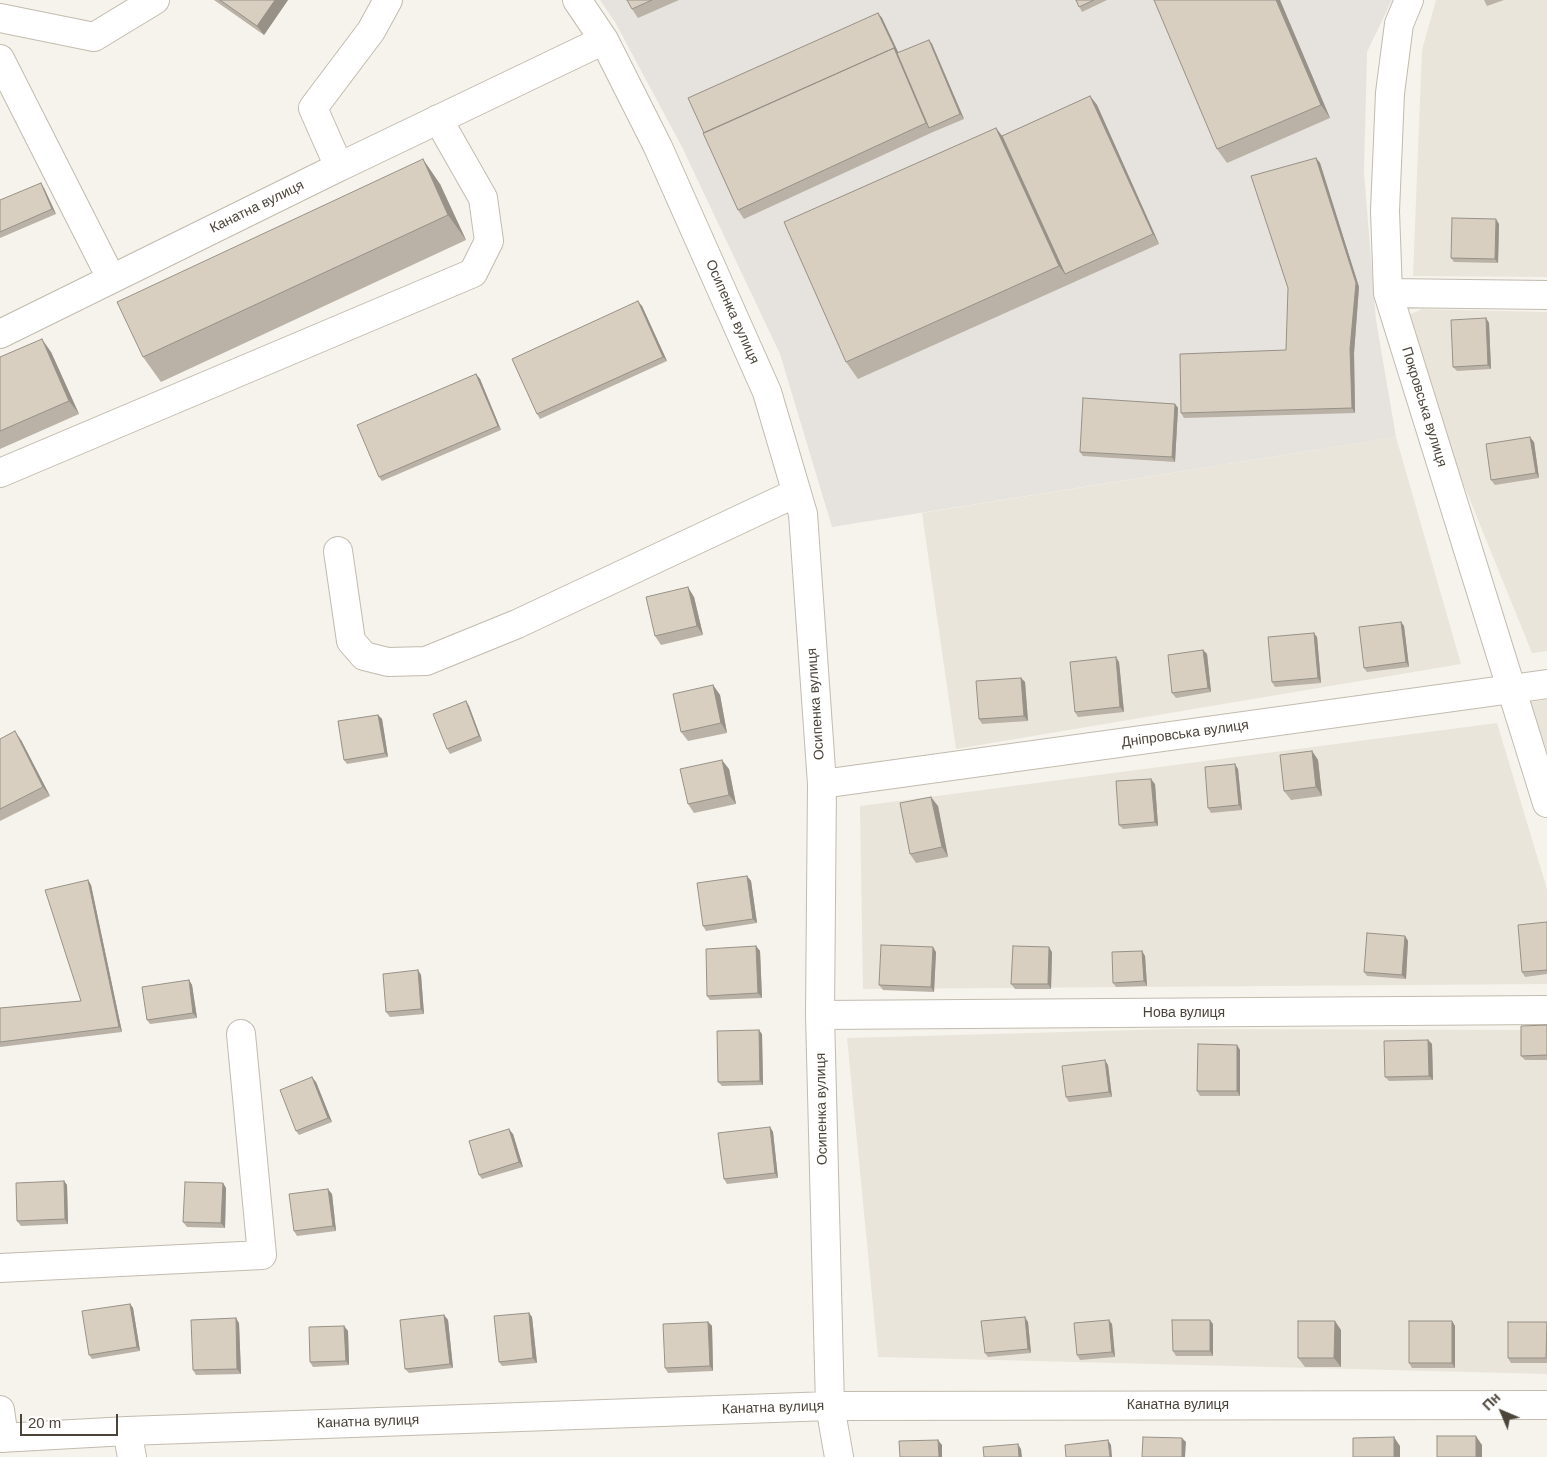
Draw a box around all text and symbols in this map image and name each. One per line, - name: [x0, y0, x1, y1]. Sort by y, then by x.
- street label: Канатна вулиця: [207, 177, 307, 237]
- street label: Осипенка вулиця: [701, 257, 763, 367]
- street label: Покровська вулиця: [1398, 345, 1450, 469]
- street label: Осипенка вулиця: [804, 647, 828, 761]
- street label: Дніпровська вулиця: [1120, 717, 1250, 751]
- street label: Нова вулиця: [1143, 1005, 1225, 1021]
- street label: Осипенка вулиця: [813, 1053, 831, 1165]
- north arrow: [1477, 1387, 1527, 1437]
- text: Пн: [1479, 1389, 1504, 1414]
- street label: Канатна вулиця: [1127, 1397, 1229, 1413]
- street label: Канатна вулиця: [722, 1398, 824, 1418]
- scale bar: [22, 1404, 120, 1436]
- street label: Канатна вулиця: [317, 1412, 419, 1432]
- text: 20 m: [28, 1414, 61, 1431]

